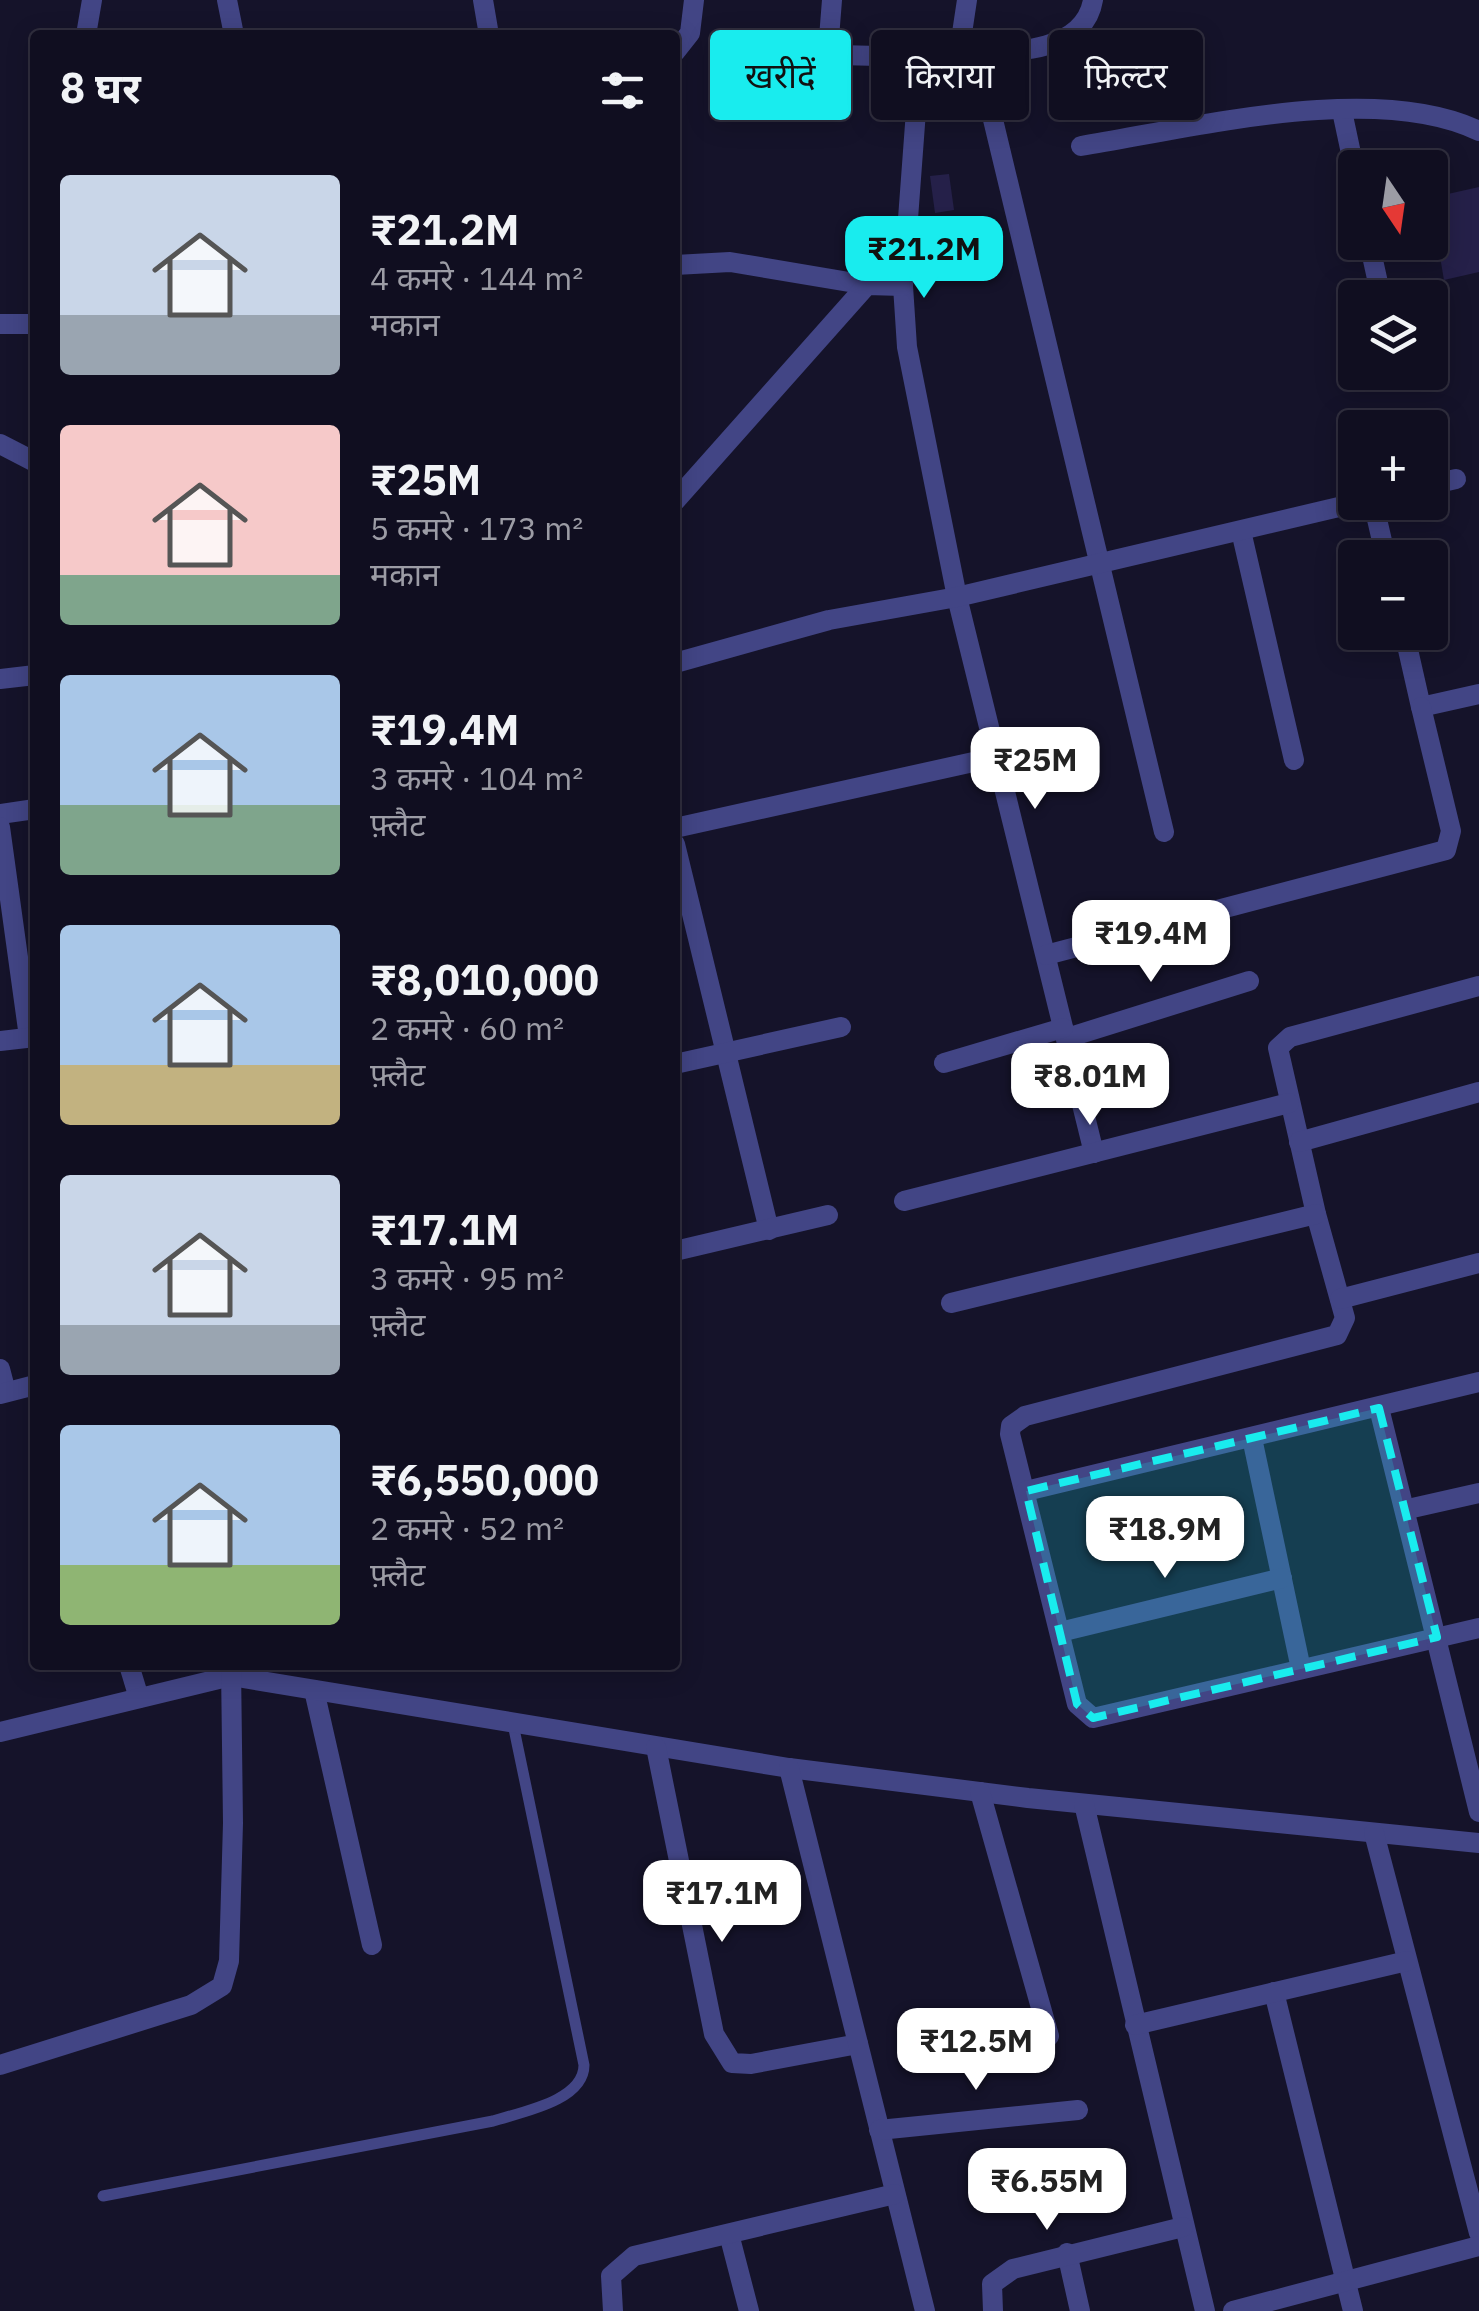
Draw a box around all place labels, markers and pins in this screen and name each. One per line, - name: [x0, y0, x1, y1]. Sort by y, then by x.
- pin: ₹21.2M: [843, 216, 1005, 301]
- pin: ₹25M: [976, 727, 1094, 812]
- pin: ₹19.4M: [1070, 900, 1232, 985]
- pin: ₹8.01M: [1009, 1043, 1171, 1128]
- pin: ₹18.9M: [1084, 1496, 1246, 1581]
- pin: ₹17.1M: [641, 1860, 803, 1945]
- pin: ₹12.5M: [895, 2008, 1057, 2093]
- pin: ₹6.55M: [966, 2148, 1128, 2233]

